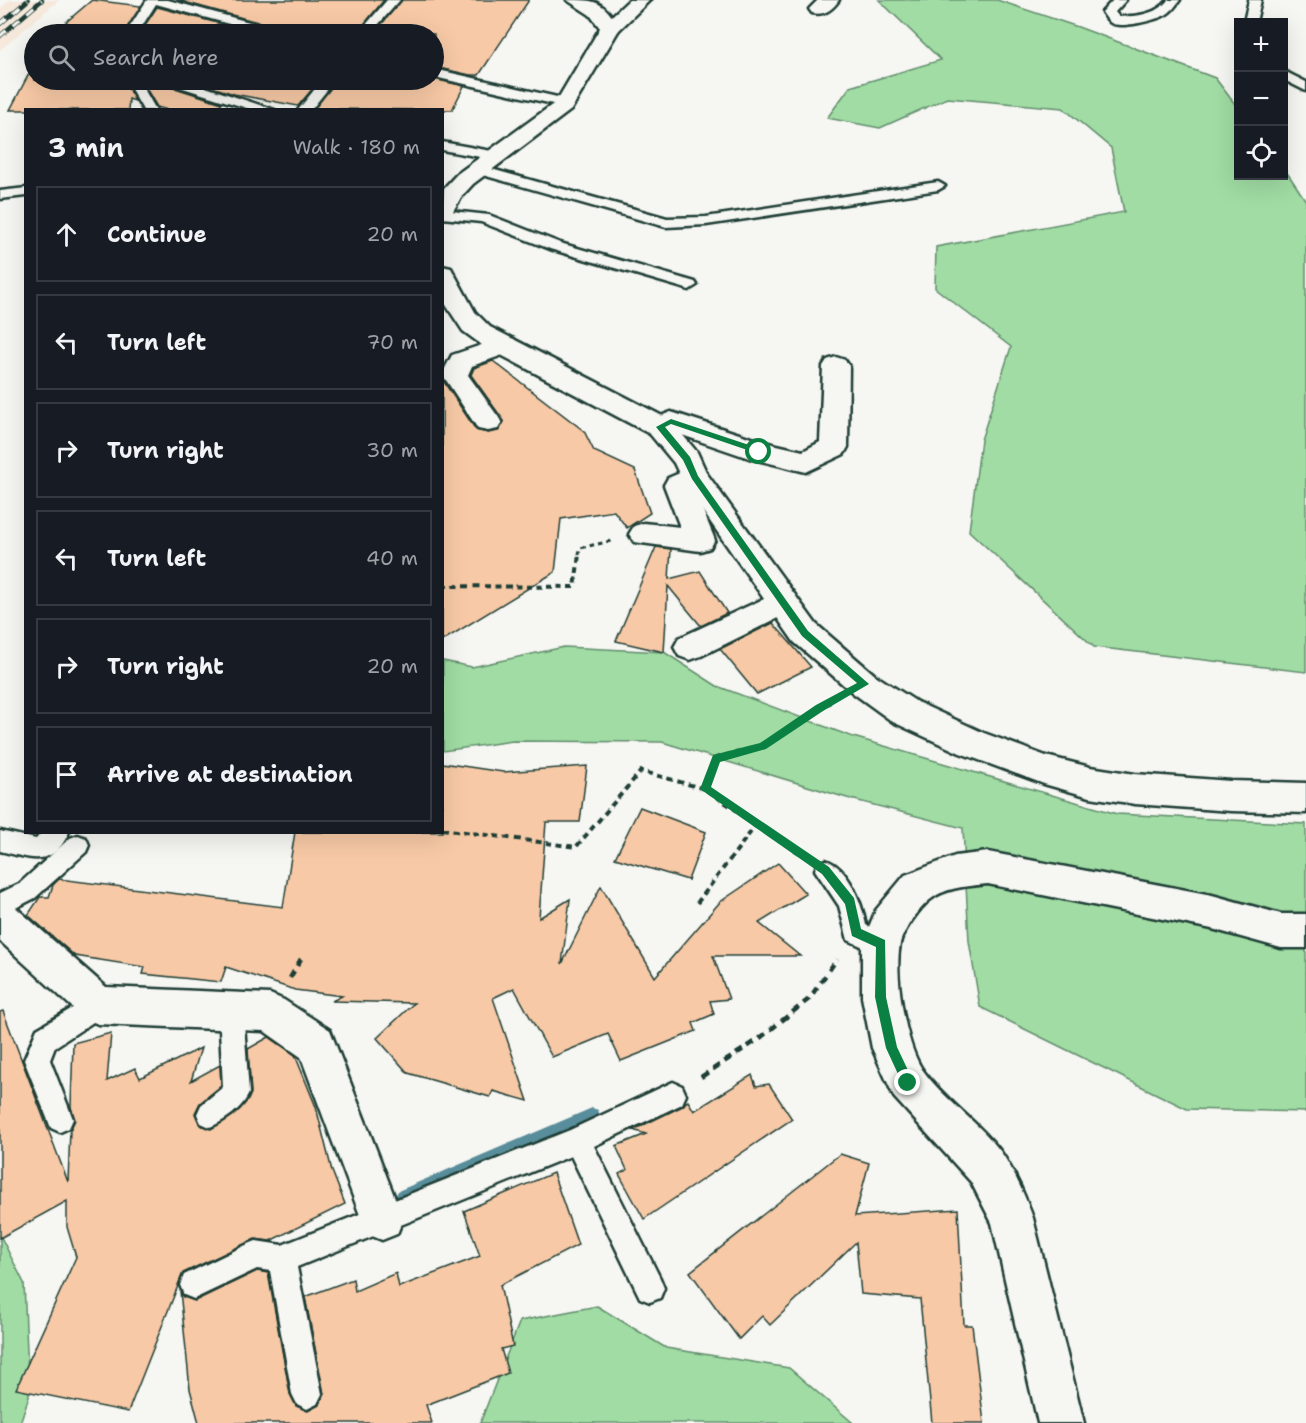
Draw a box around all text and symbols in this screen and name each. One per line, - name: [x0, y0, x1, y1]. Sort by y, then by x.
- map controls: [1234, 18, 1288, 180]
- button: +: [1234, 18, 1288, 72]
- search box: [24, 24, 444, 90]
- icon: search: [45, 41, 78, 74]
- text: Search here: [93, 43, 219, 72]
- button: −: [1234, 72, 1288, 126]
- button: locate: [1234, 126, 1288, 180]
- text: 3 min: [48, 130, 124, 165]
- text: Walk · 180 m: [293, 134, 420, 160]
- icon: ahead: [50, 218, 83, 251]
- text: Continue: [107, 220, 207, 249]
- text: 20 m: [367, 221, 418, 247]
- icon: left: [50, 326, 83, 359]
- text: Turn left: [107, 328, 206, 357]
- text: 70 m: [366, 329, 418, 355]
- icon: right: [50, 434, 83, 467]
- text: Turn right: [107, 436, 224, 465]
- text: 30 m: [366, 437, 418, 463]
- route start: [745, 438, 771, 464]
- icon: left: [50, 542, 83, 575]
- text: Turn left: [107, 544, 206, 573]
- text: 40 m: [366, 545, 418, 571]
- icon: right: [50, 650, 83, 683]
- text: Turn right: [107, 652, 224, 681]
- text: 20 m: [367, 653, 418, 679]
- icon: arrive: [50, 758, 83, 791]
- text: Arrive at destination: [107, 760, 353, 789]
- route end: [894, 1069, 920, 1095]

